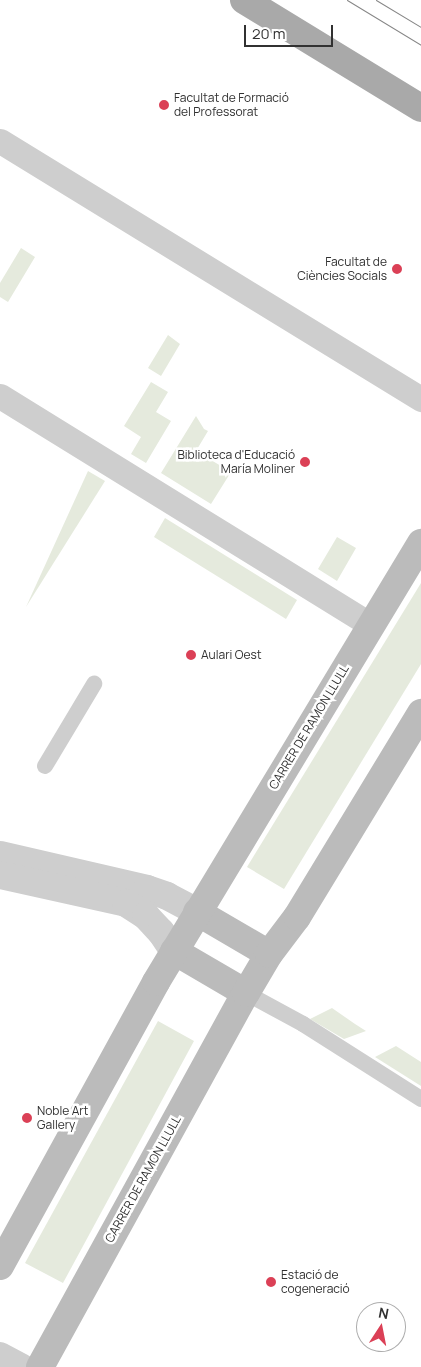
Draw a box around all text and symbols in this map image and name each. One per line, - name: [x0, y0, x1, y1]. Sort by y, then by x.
- scale bar: [246, 15, 335, 47]
- text: 20 m: [252, 23, 285, 44]
- place label: Facultat de Formació del Professorat: [174, 91, 289, 119]
- marker: Facultat de Formació del Professorat: [158, 99, 170, 111]
- place label: Facultat de Ciències Socials: [297, 255, 387, 283]
- marker: Facultat de Ciències Socials: [391, 263, 403, 275]
- place label: Biblioteca d'Educació María Moliner: [177, 448, 295, 476]
- marker: Biblioteca d'Educació María Moliner: [299, 456, 311, 468]
- place label: Aulari Oest: [201, 648, 262, 662]
- marker: Aulari Oest: [185, 649, 197, 661]
- street label: CARRER DE RAMON LLULL: [266, 662, 352, 792]
- place label: Noble Art Gallery: [37, 1104, 88, 1132]
- marker: Noble Art Gallery: [21, 1112, 33, 1124]
- street label: CARRER DE RAMON LLULL: [102, 1113, 184, 1245]
- place label: Estació de cogeneració: [281, 1268, 350, 1296]
- marker: Estació de cogeneració: [265, 1276, 277, 1288]
- north arrow: [356, 1302, 406, 1352]
- text: N: [377, 1302, 391, 1323]

